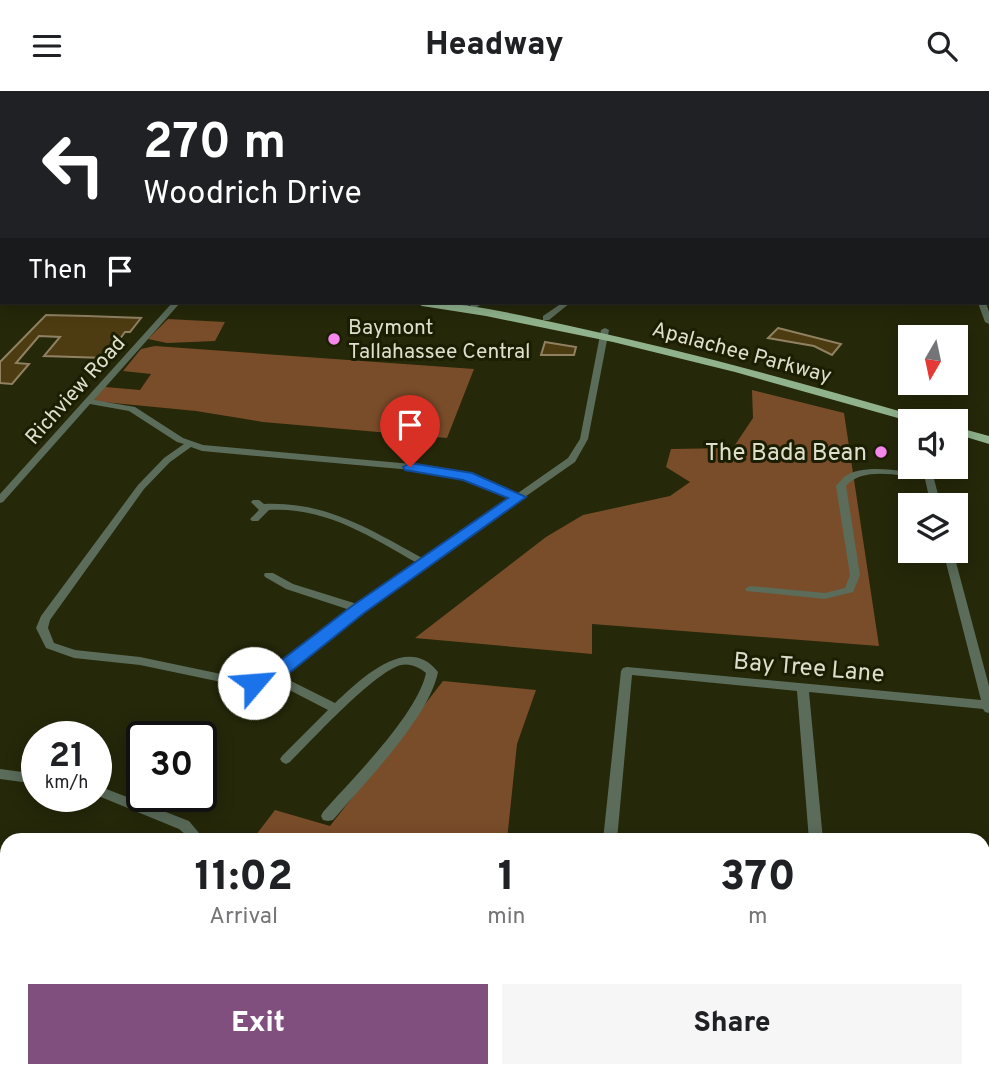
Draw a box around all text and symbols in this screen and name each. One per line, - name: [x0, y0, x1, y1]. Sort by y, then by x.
- text: Headway: [425, 26, 564, 66]
- icon: menu: [28, 27, 66, 65]
- icon: search: [923, 27, 961, 65]
- text: 270 m: [143, 114, 286, 176]
- icon: left: [28, 119, 119, 210]
- text: Woodrich Drive: [143, 175, 362, 215]
- icon: arrive: [101, 252, 139, 290]
- text: Then: [28, 255, 87, 288]
- place label: Baymont Tallahassee Central: [348, 315, 530, 366]
- street label: Apalachee Parkway: [649, 316, 834, 390]
- north arrow: [898, 325, 968, 395]
- map controls: [898, 325, 968, 563]
- street label: Richview Road: [20, 331, 132, 451]
- marker: Baymont Tallahassee Central: [326, 331, 342, 347]
- pin: [380, 395, 440, 467]
- icon: arrive: [391, 406, 429, 444]
- button: sound: [898, 409, 968, 479]
- place label: The Bada Bean: [705, 439, 867, 469]
- marker: The Bada Bean: [873, 444, 889, 460]
- button: layers: [898, 493, 968, 563]
- position arrow: [217, 646, 291, 720]
- street label: Bay Tree Lane: [732, 647, 886, 691]
- speed limit sign: 30: [126, 721, 217, 812]
- text: 21: [49, 735, 84, 779]
- text: km/h: [45, 772, 88, 795]
- text: 11:02: [194, 852, 293, 905]
- text: 1: [498, 852, 515, 905]
- text: 370: [720, 852, 796, 905]
- text: Arrival: [209, 903, 278, 932]
- text: min: [487, 903, 526, 932]
- text: m: [748, 903, 768, 932]
- button: Exit: [28, 984, 488, 1064]
- button: Share: [502, 984, 962, 1064]

